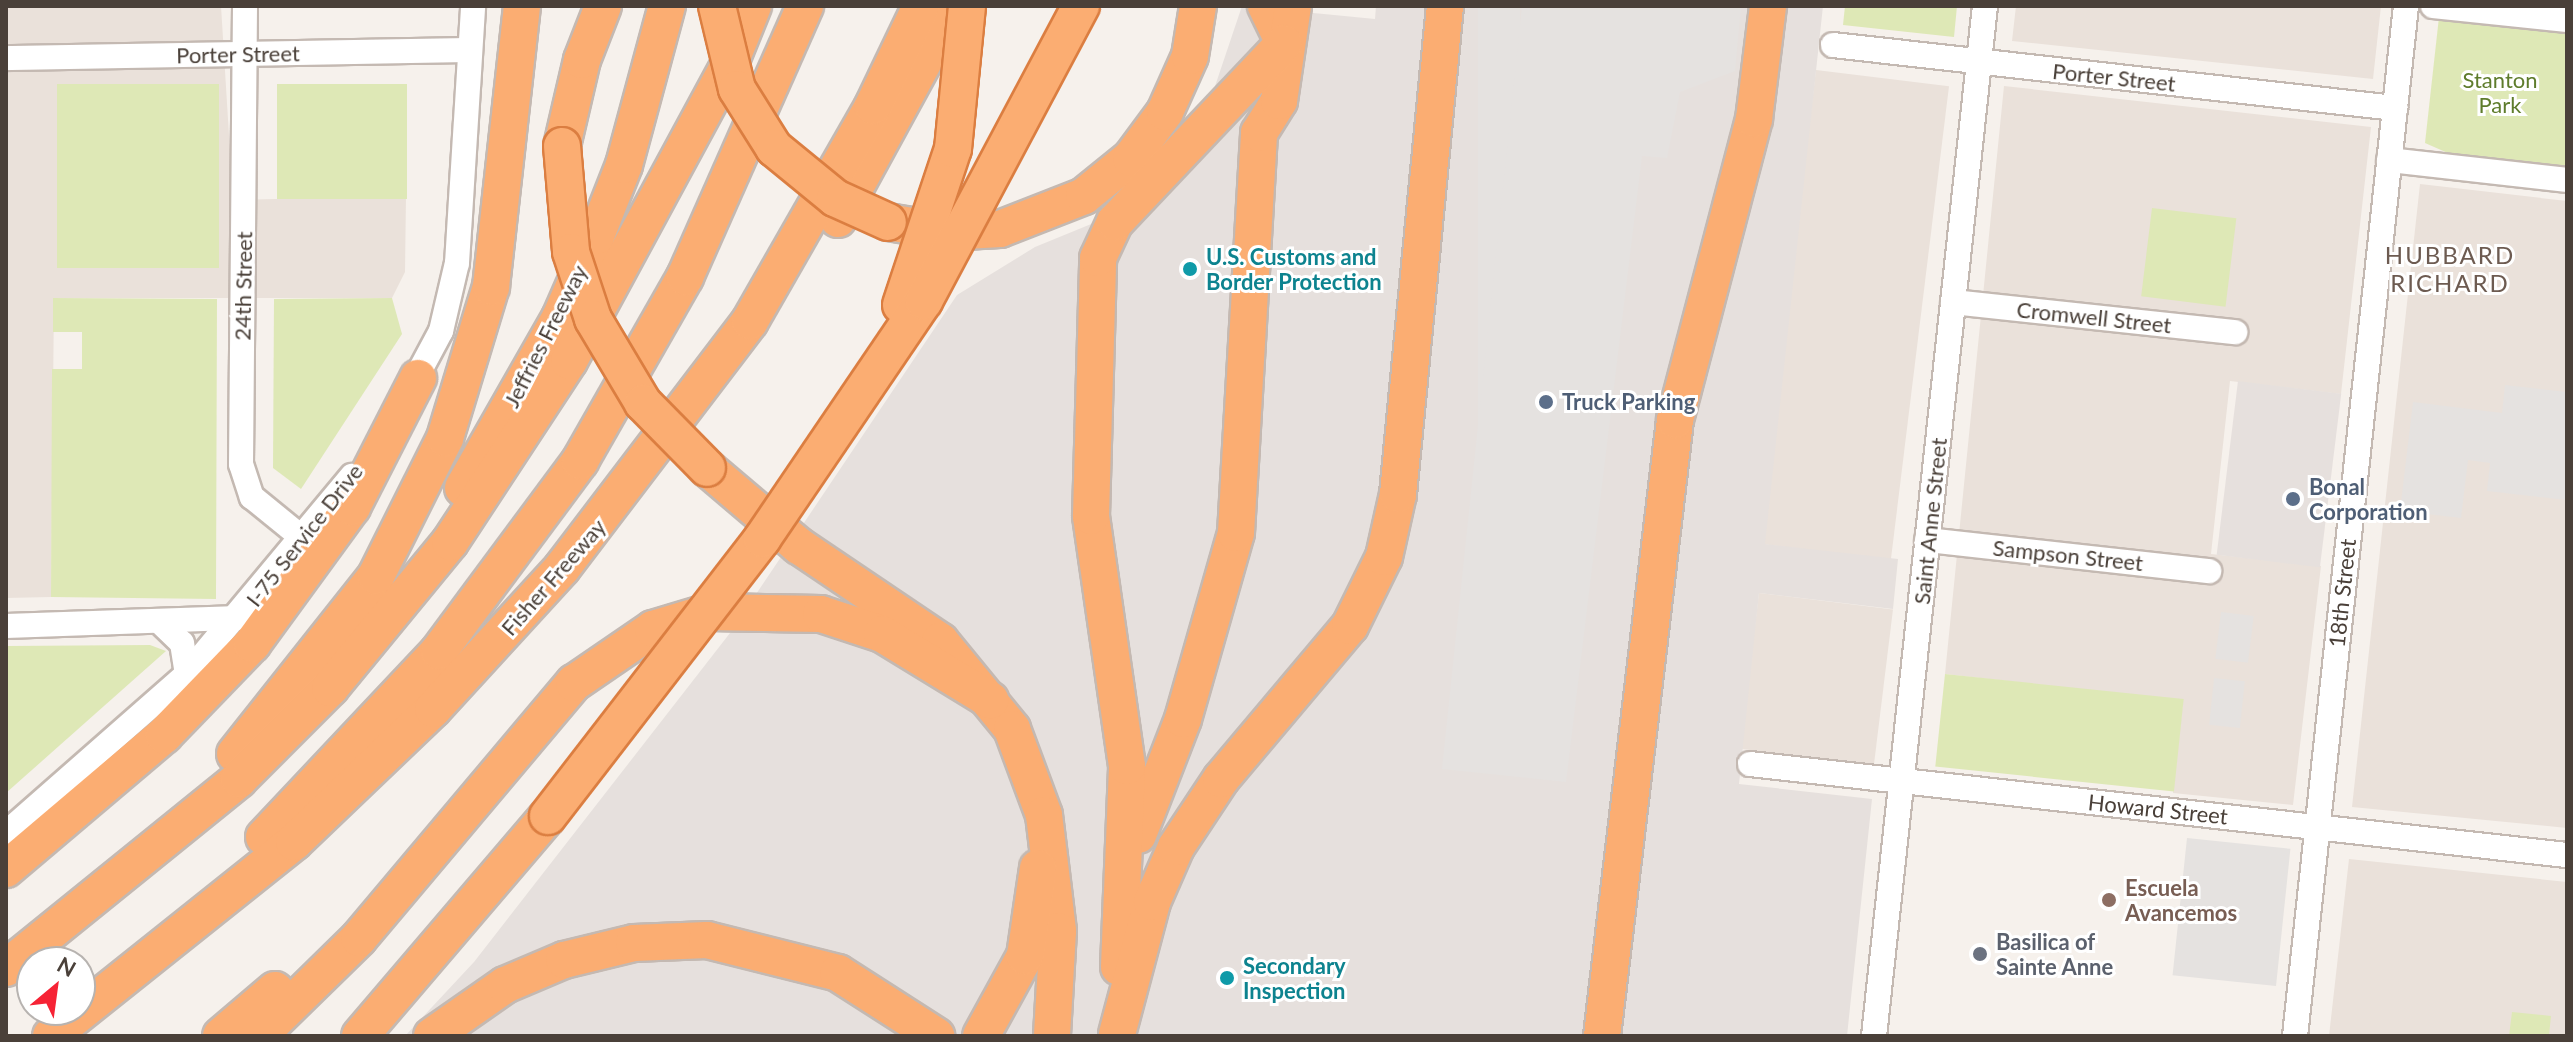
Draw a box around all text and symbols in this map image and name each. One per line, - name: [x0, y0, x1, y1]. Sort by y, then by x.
- street label: Porter Street: [176, 40, 300, 68]
- street label: Porter Street: [2051, 57, 2177, 97]
- park label: Stanton Park: [2463, 66, 2537, 118]
- street label: 24th Street: [229, 231, 257, 341]
- district label: HUBBARD RICHARD: [2385, 241, 2515, 297]
- place label: U.S. Customs and Border Protection: [1206, 243, 1382, 294]
- street label: Jeffries Freeway: [498, 260, 592, 412]
- marker: U.S. Customs and Border Protection: [1181, 260, 1199, 278]
- street label: Cromwell Street: [2015, 296, 2173, 338]
- place label: Truck Parking: [1562, 389, 1695, 415]
- marker: Truck Parking: [1537, 393, 1555, 411]
- street label: Saint Anne Street: [1908, 436, 1952, 606]
- street label: I-75 Service Drive: [240, 458, 368, 612]
- place label: Bonal Corporation: [2309, 473, 2428, 524]
- marker: Bonal Corporation: [2284, 490, 2302, 508]
- street label: Fisher Freeway: [495, 513, 611, 641]
- street label: Sampson Street: [1992, 534, 2144, 576]
- street label: 18th Street: [2323, 537, 2361, 649]
- street label: Howard Street: [2087, 789, 2229, 829]
- place label: Escuela Avancemos: [2125, 874, 2237, 926]
- marker: Escuela Avancemos: [2100, 891, 2118, 909]
- place label: Basilica of Sainte Anne: [1996, 928, 2114, 980]
- marker: Basilica of Sainte Anne: [1971, 945, 1989, 963]
- north arrow: [16, 946, 96, 1026]
- text: N: [53, 950, 81, 982]
- place label: Secondary Inspection: [1243, 952, 1346, 1004]
- marker: Secondary Inspection: [1218, 969, 1236, 987]

